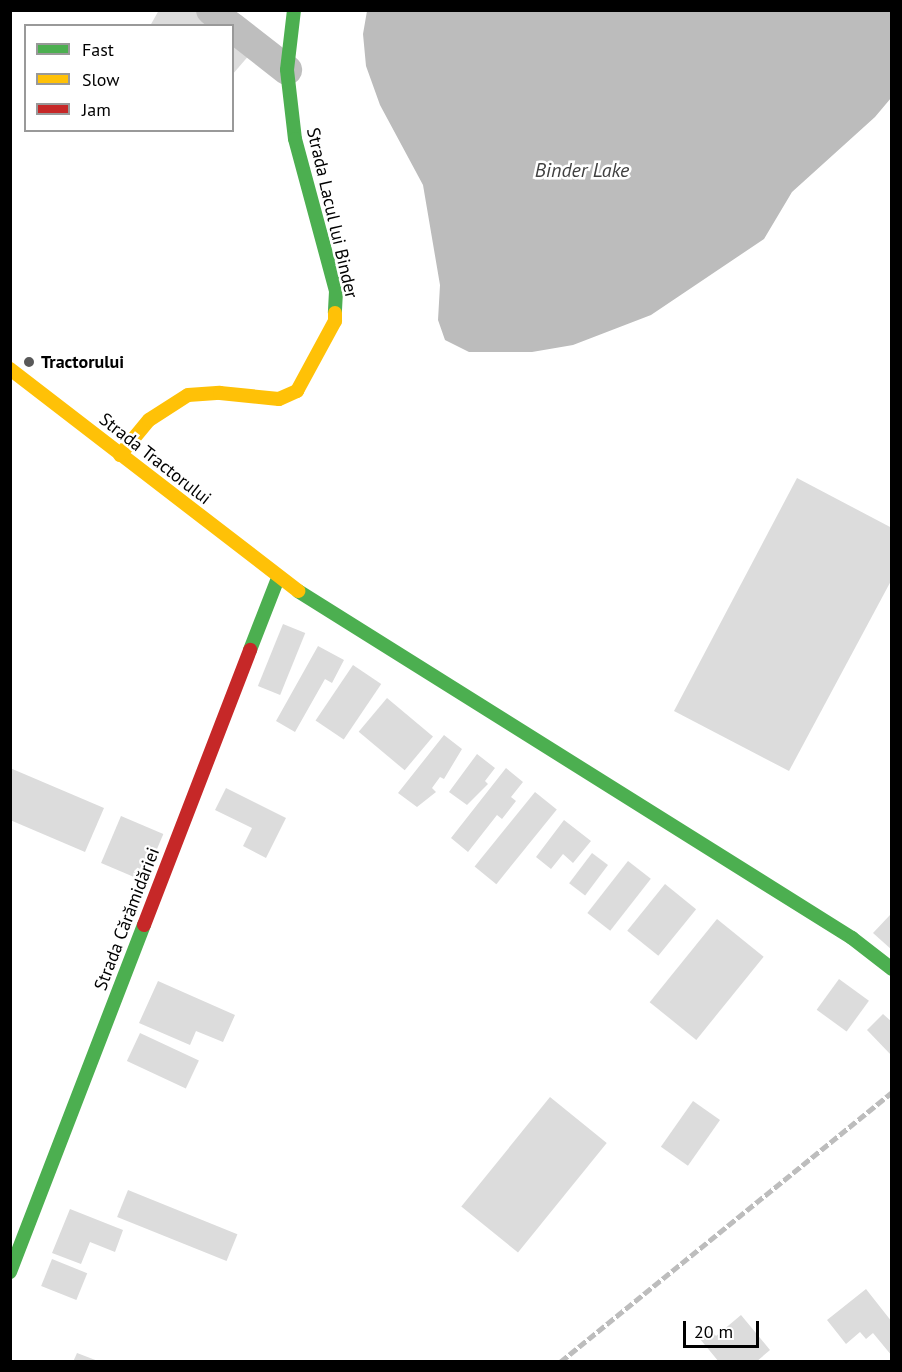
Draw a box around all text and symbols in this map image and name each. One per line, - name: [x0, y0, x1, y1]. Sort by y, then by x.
- legend: [24, 24, 234, 132]
- text: Fast: [82, 38, 114, 61]
- text: Slow: [82, 68, 120, 91]
- text: Jam: [82, 98, 111, 121]
- street label: Strada Lacul lui Binder: [302, 126, 362, 300]
- water label: Binder Lake: [535, 158, 629, 182]
- place label: Tractorului: [41, 351, 124, 373]
- marker: Tractorului: [22, 355, 36, 369]
- street label: Strada Tractorului: [95, 408, 215, 510]
- street label: Strada Cărămidăriei: [90, 844, 164, 994]
- scale bar: [686, 1309, 762, 1347]
- text: 20 m: [694, 1320, 733, 1343]

